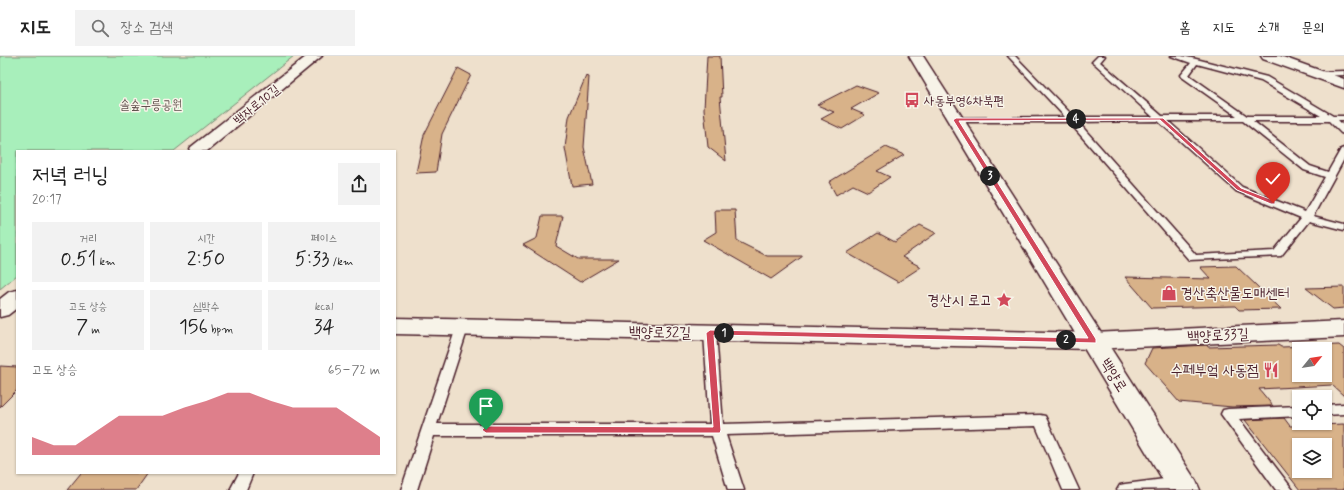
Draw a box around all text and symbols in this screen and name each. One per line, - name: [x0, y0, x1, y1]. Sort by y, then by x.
- search box: [75, 10, 355, 46]
- text: 지도: [20, 15, 51, 40]
- icon: search: [89, 17, 111, 39]
- text: 장소 검색: [121, 18, 173, 38]
- text: 홈: [1179, 19, 1190, 37]
- text: 지도: [1212, 19, 1235, 37]
- text: 소개: [1257, 19, 1279, 37]
- text: 문의: [1301, 19, 1324, 37]
- street label: 백자로10길: [230, 81, 284, 129]
- bus stop icon: 사동부영6차북편: [903, 91, 921, 109]
- place label: 사동부영6차북편: [923, 93, 1004, 110]
- park label: 솔숲구릉공원: [120, 97, 182, 114]
- pin: 4: [1066, 109, 1086, 129]
- text: 4: [1073, 112, 1079, 126]
- text: 저녁 러닝: [32, 162, 109, 190]
- pin: [1256, 162, 1290, 203]
- button: share: [338, 163, 380, 205]
- pin: 3: [980, 166, 1000, 186]
- icon: check: [1262, 168, 1284, 190]
- text: 3: [988, 169, 992, 183]
- text: 20:17: [32, 191, 62, 208]
- text: 거리: [79, 232, 97, 246]
- text: 시간: [197, 232, 215, 246]
- text: 페이스: [311, 232, 337, 246]
- text: 0.51: [61, 246, 96, 273]
- text: 2:50: [187, 246, 225, 273]
- text: 5:33: [295, 246, 330, 273]
- text: km: [96, 255, 115, 269]
- text: /km: [330, 255, 353, 269]
- shop icon: 경산축산물도매센터: [1160, 284, 1178, 302]
- place label: 경산축산물도매센터: [1181, 284, 1290, 304]
- place label: 경산시 로고: [928, 291, 992, 311]
- place icon: 경산시 로고: [995, 291, 1013, 309]
- text: 고도 상승: [69, 300, 107, 314]
- text: 심박수: [193, 300, 219, 314]
- text: kcal: [315, 300, 333, 314]
- text: 7: [76, 314, 88, 341]
- text: 156: [179, 314, 208, 341]
- text: 34: [313, 314, 335, 341]
- street label: 백양로32길: [629, 322, 691, 344]
- text: m: [88, 323, 100, 337]
- text: bpm: [208, 323, 233, 337]
- pin: 1: [714, 323, 734, 343]
- street label: 백양로33길: [1187, 324, 1249, 348]
- text: 1: [722, 326, 726, 340]
- pin: 2: [1056, 330, 1076, 350]
- text: 2: [1063, 333, 1069, 347]
- north arrow: [1292, 342, 1332, 382]
- map controls: [1292, 342, 1332, 478]
- street label: 백양로: [1095, 355, 1131, 396]
- place label: 수페부엌 사동점: [1170, 361, 1259, 381]
- restaurant icon: 수페부엌 사동점: [1262, 361, 1280, 379]
- text: 고도 상승: [32, 362, 77, 379]
- text: 65–72 m: [328, 362, 380, 379]
- pin: [469, 389, 503, 430]
- button: locate: [1292, 390, 1332, 430]
- icon: arrive: [475, 395, 497, 417]
- button: layers: [1292, 438, 1332, 478]

